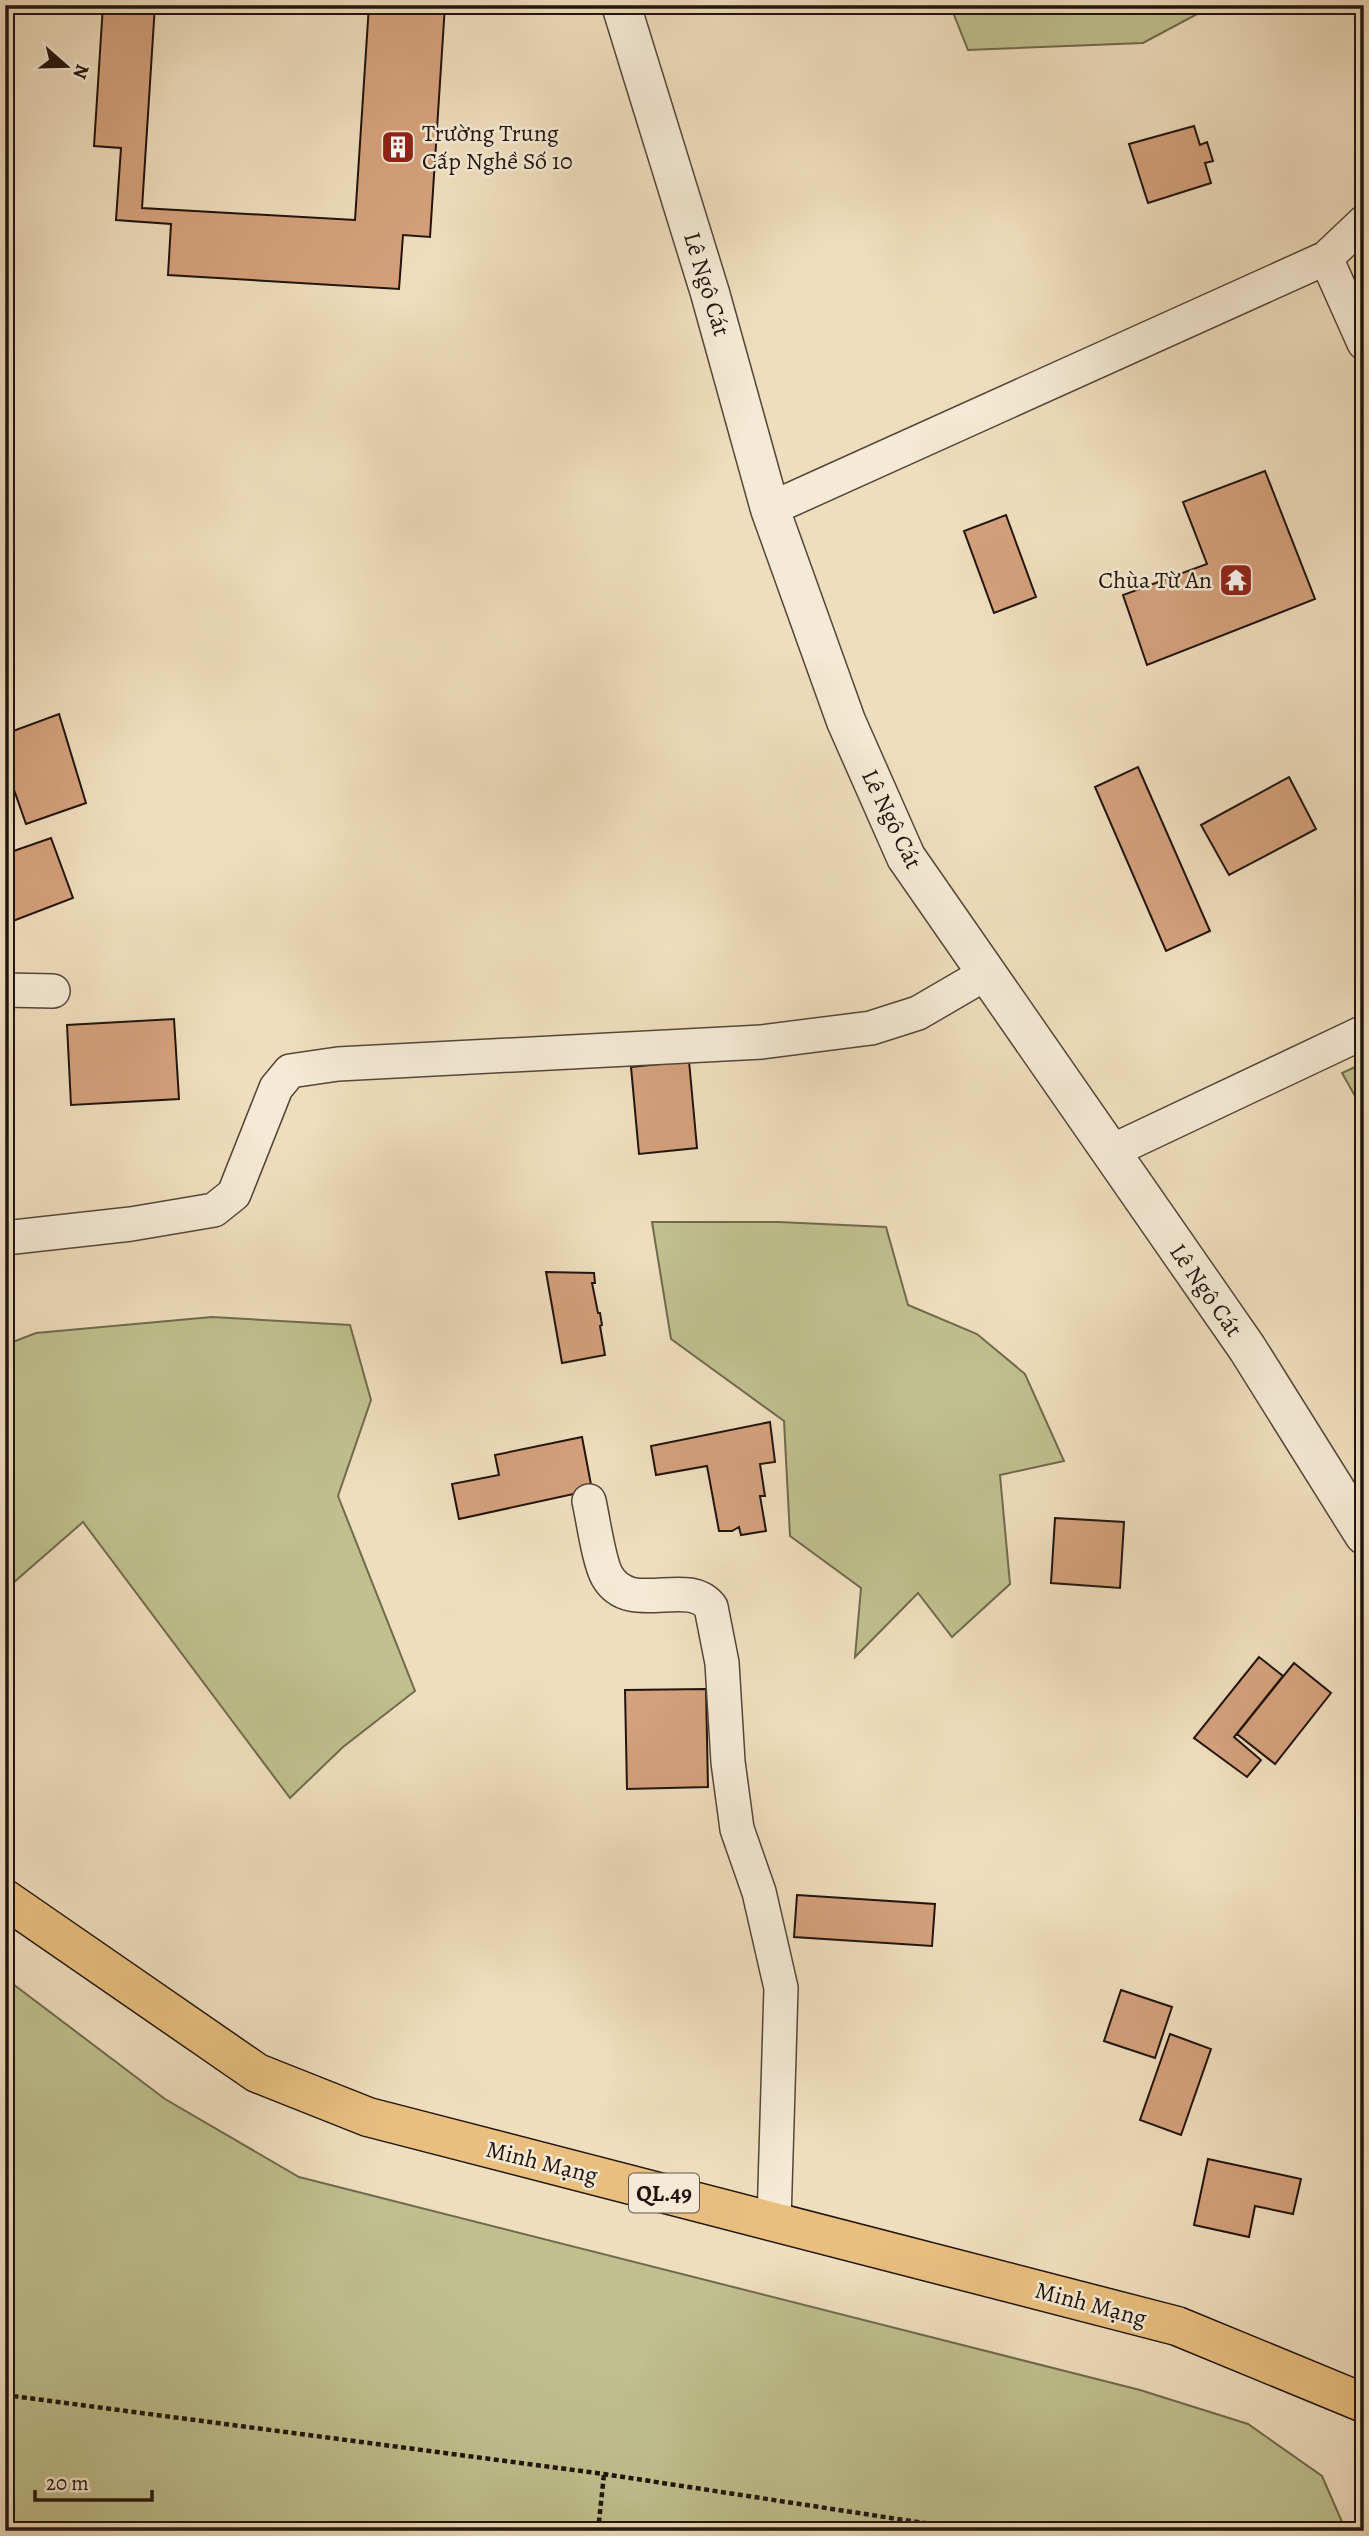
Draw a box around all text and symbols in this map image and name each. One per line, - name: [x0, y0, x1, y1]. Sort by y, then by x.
- north arrow: [32, 32, 102, 102]
- text: N: [66, 61, 96, 83]
- place label: Trường Trung Cấp Nghề Số 10: [422, 117, 573, 177]
- building icon: Trường Trung Cấp Nghề Số 10: [379, 128, 417, 166]
- street label: Lê Ngô Cát: [676, 228, 738, 340]
- temple icon: Chùa Từ An: [1217, 561, 1255, 599]
- place label: Chùa Từ An: [1098, 564, 1212, 596]
- street label: Lê Ngô Cát: [854, 764, 930, 874]
- street label: Lê Ngô Cát: [1162, 1237, 1250, 1343]
- street label: Minh Mạng: [483, 2133, 601, 2191]
- road number: QL.49: [629, 2174, 699, 2212]
- street label: Minh Mạng: [1032, 2274, 1150, 2334]
- scale bar: [35, 2459, 152, 2503]
- text: 20 m: [46, 2469, 89, 2497]

